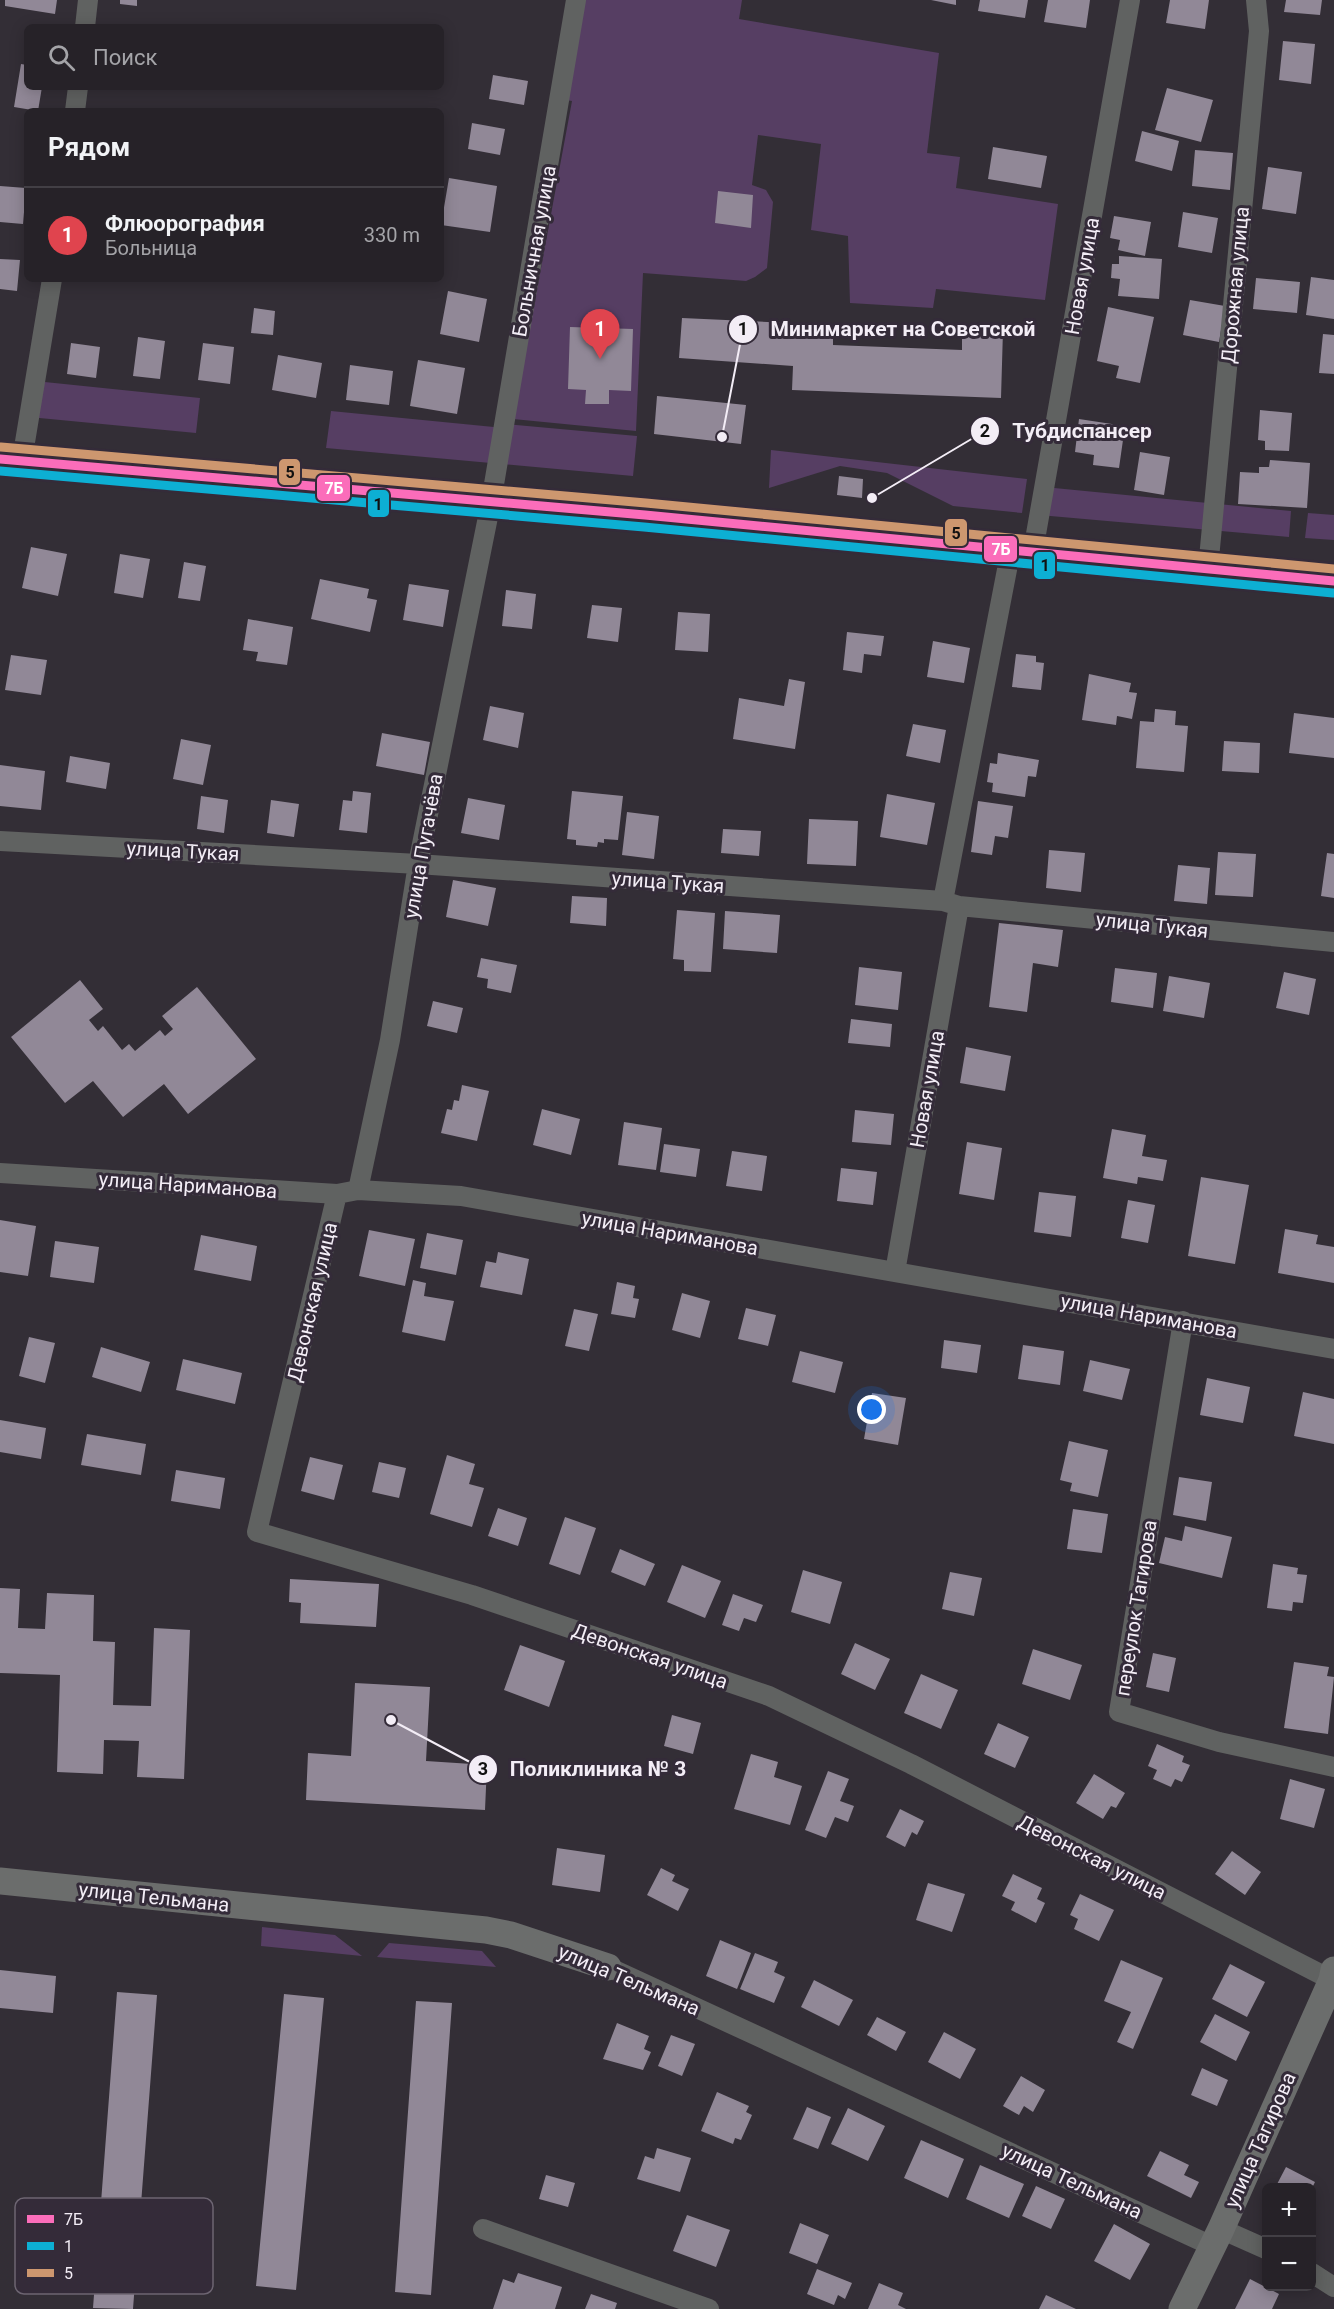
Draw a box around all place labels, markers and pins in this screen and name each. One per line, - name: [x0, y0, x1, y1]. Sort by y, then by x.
- pin: 1: [580, 310, 620, 359]
- callout: Минимаркет на Советской: [728, 310, 1047, 349]
- callout: Тубдиспансер: [970, 411, 1164, 450]
- callout: Поликлиника № 3: [468, 1749, 699, 1788]

